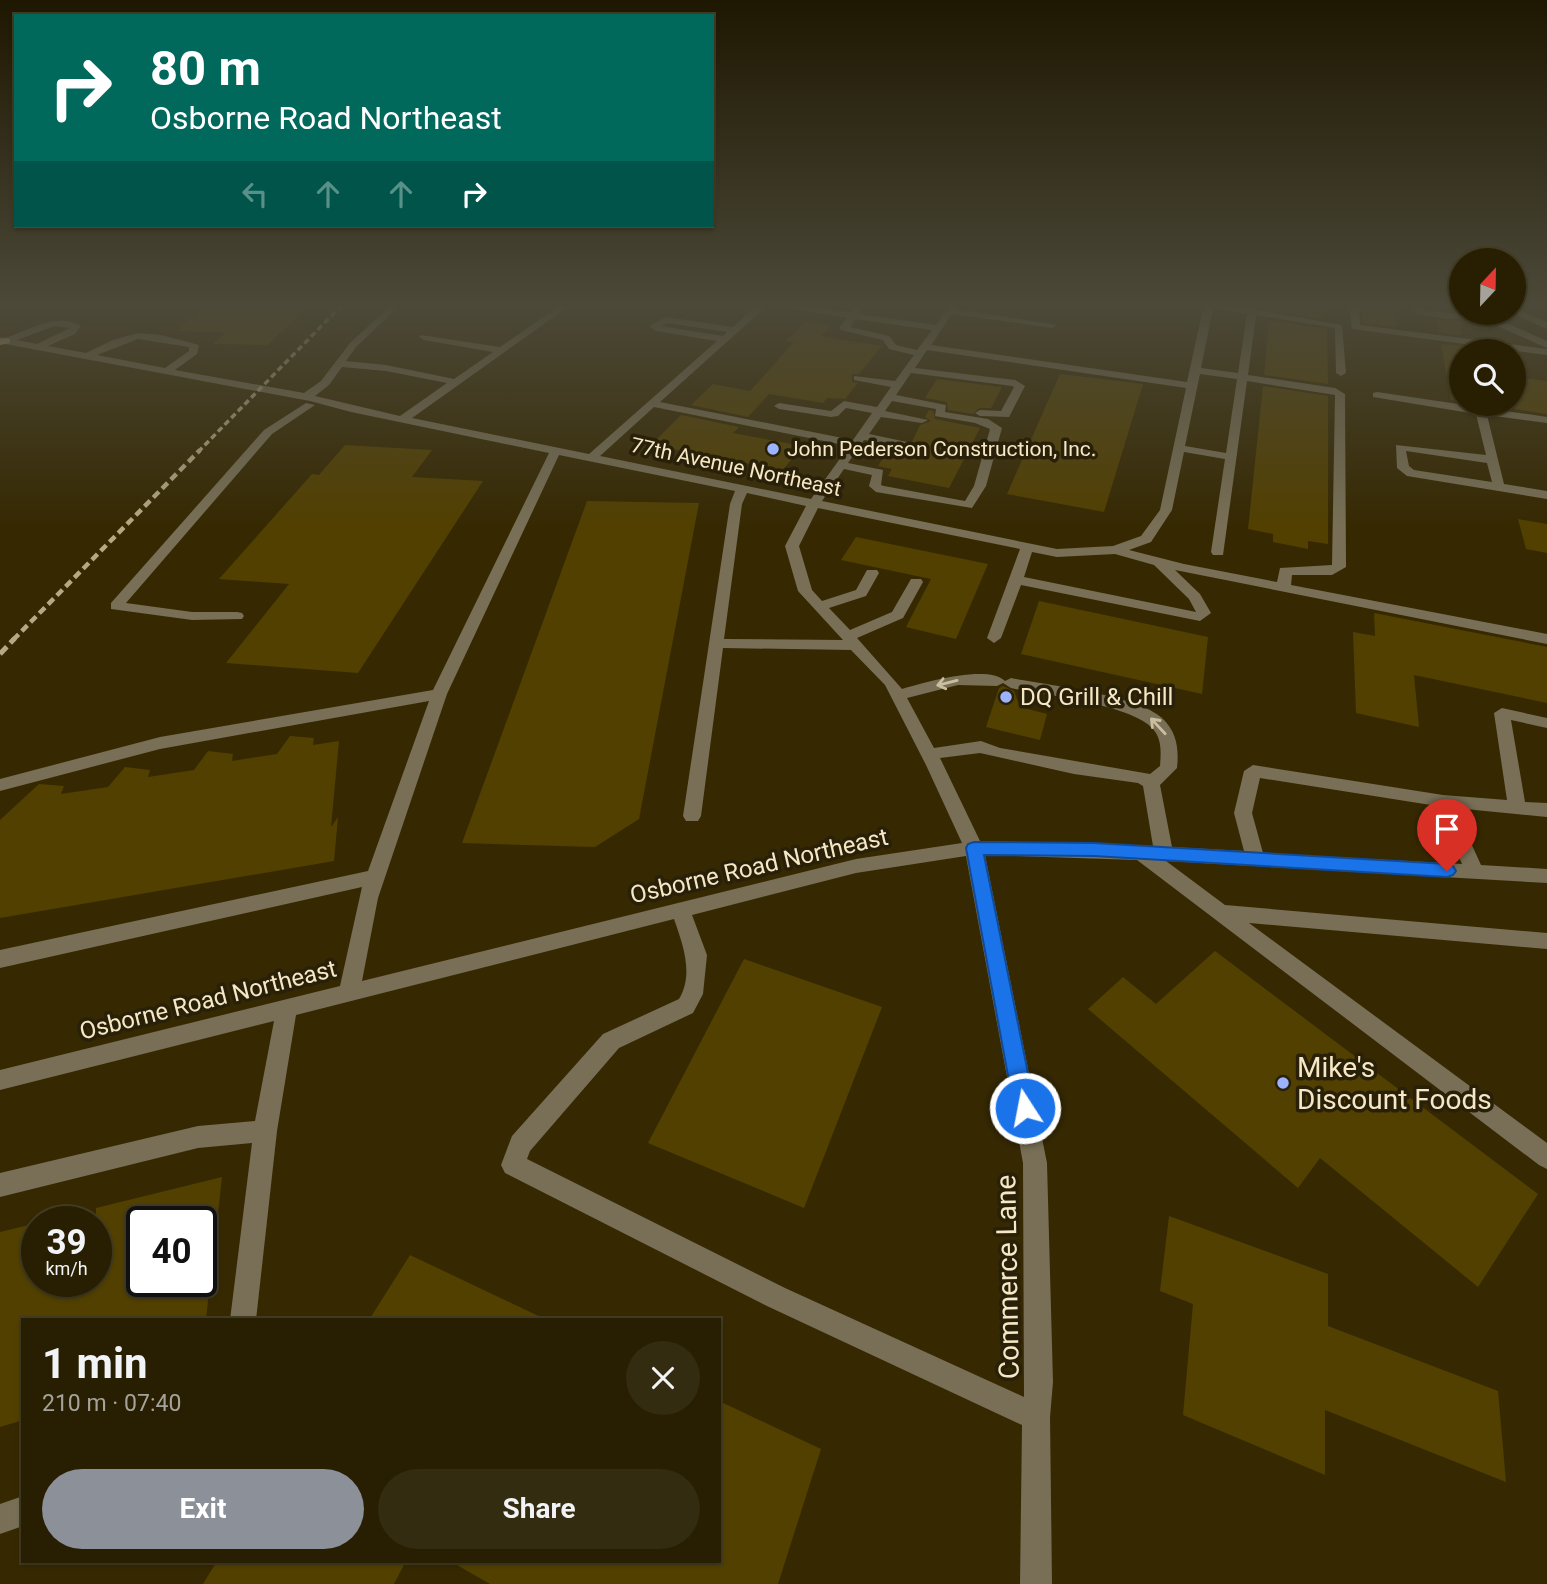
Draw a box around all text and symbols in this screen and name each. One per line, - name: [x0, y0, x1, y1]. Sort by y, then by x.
- text: 80 m: [150, 40, 261, 97]
- icon: right: [35, 42, 126, 133]
- text: Osborne Road Northeast: [150, 99, 502, 137]
- icon: left: [236, 175, 274, 213]
- icon: ahead: [309, 175, 347, 213]
- icon: ahead: [382, 175, 420, 213]
- icon: right: [455, 175, 493, 213]
- north arrow: [1449, 248, 1526, 326]
- map controls: [1449, 248, 1526, 416]
- button: search: [1449, 339, 1526, 416]
- street label: 77th Avenue Northeast: [629, 433, 843, 501]
- place label: John Pederson Construction, Inc.: [787, 437, 1096, 461]
- marker: John Pederson Construction, Inc.: [765, 441, 781, 457]
- one-way arrow: [936, 677, 959, 690]
- place label: DQ Grill & Chill: [1020, 683, 1173, 711]
- marker: DQ Grill & Chill: [998, 689, 1014, 705]
- one-way arrow: [1150, 718, 1167, 735]
- pin: [1417, 799, 1477, 871]
- icon: arrive: [1428, 810, 1466, 848]
- street label: Osborne Road Northeast: [627, 823, 891, 909]
- street label: Osborne Road Northeast: [77, 954, 339, 1045]
- place label: Mike's Discount Foods: [1297, 1051, 1492, 1116]
- position arrow: [988, 1071, 1062, 1145]
- marker: Mike's Discount Foods: [1275, 1075, 1291, 1091]
- street label: Commerce Lane: [989, 1174, 1026, 1379]
- speed limit sign: 40: [126, 1206, 217, 1297]
- text: 39: [46, 1222, 87, 1263]
- text: km/h: [45, 1258, 88, 1279]
- text: 1 min: [42, 1339, 148, 1388]
- button: close: [626, 1341, 700, 1415]
- text: 210 m · 07:40: [42, 1390, 181, 1417]
- button: Exit: [42, 1469, 364, 1549]
- button: Share: [378, 1469, 700, 1549]

